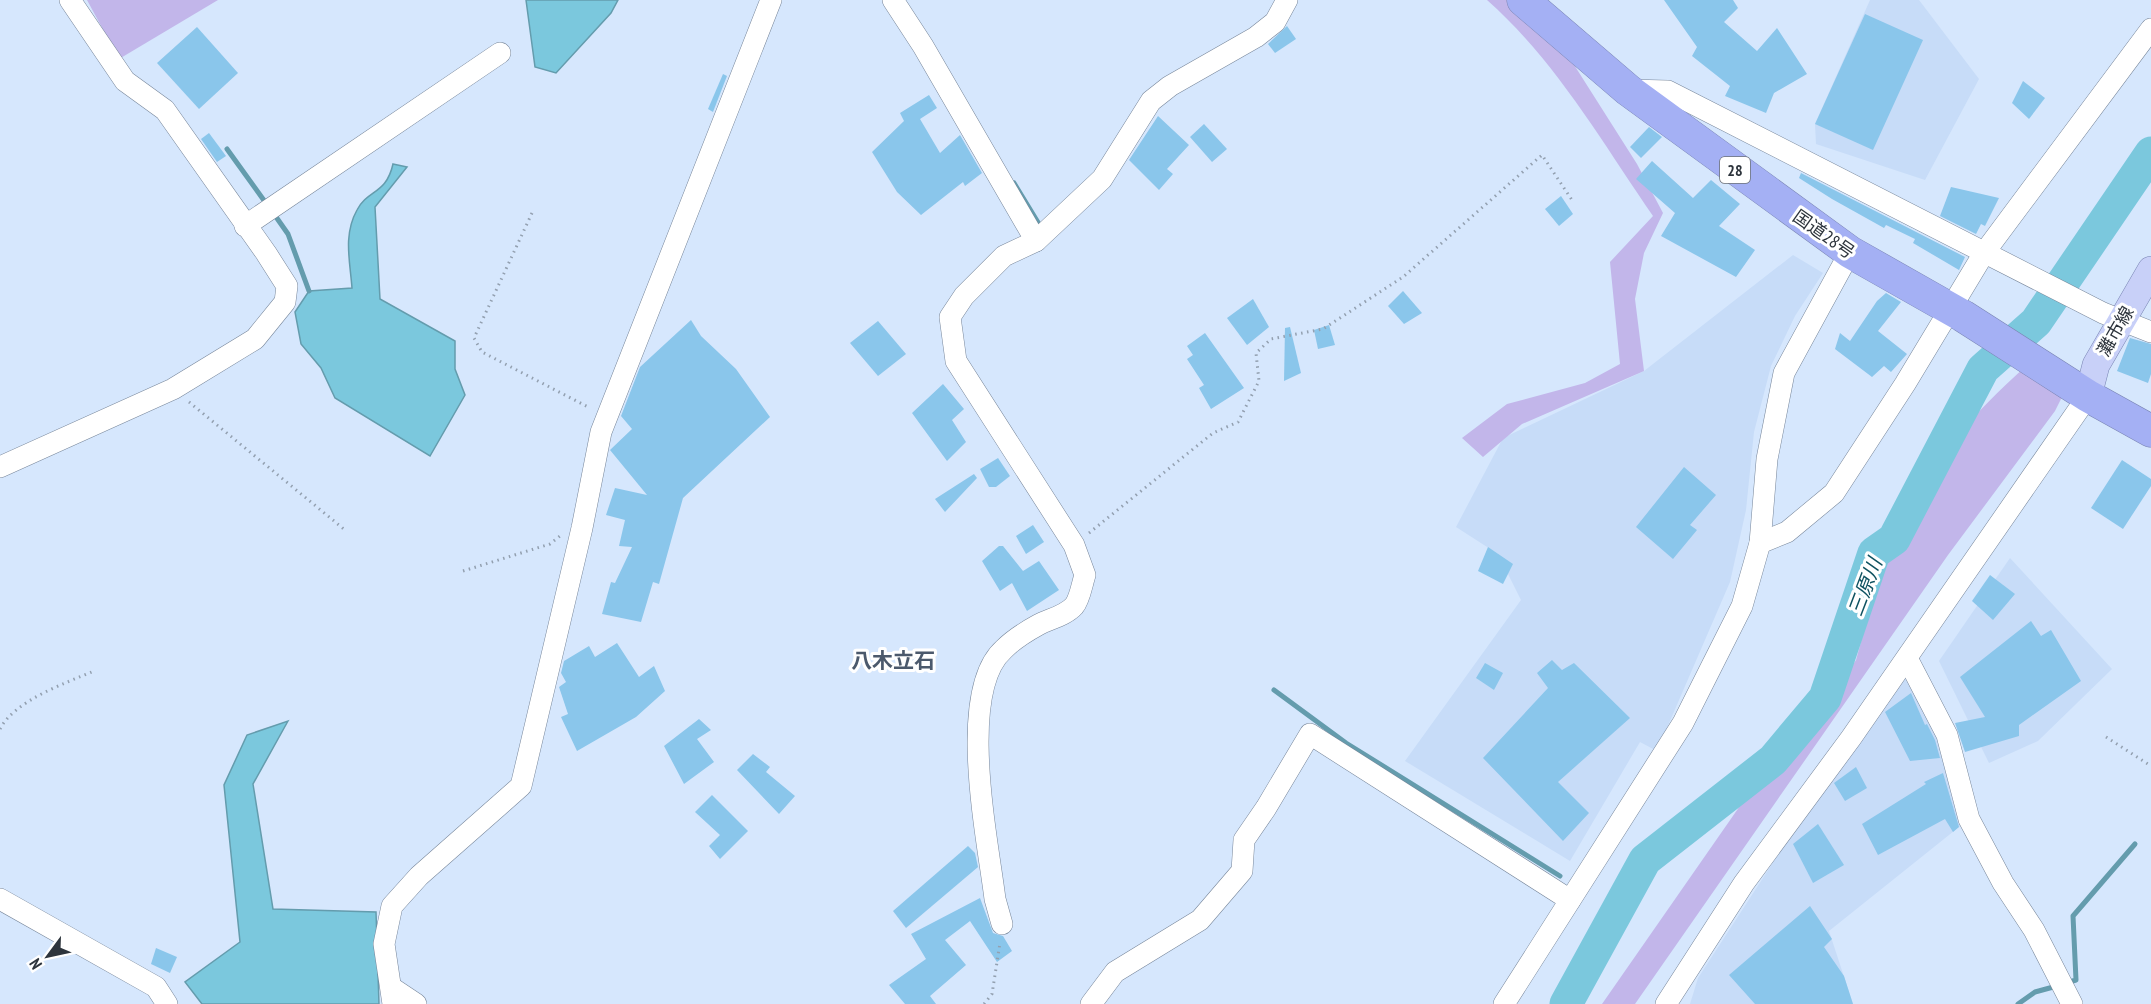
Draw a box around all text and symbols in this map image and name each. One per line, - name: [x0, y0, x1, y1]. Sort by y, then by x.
- road number: 28: [1720, 157, 1750, 183]
- street label: 国道28号: [1789, 204, 1859, 264]
- street label: 灘市線: [2092, 302, 2138, 360]
- water label: 三原川: [1842, 552, 1889, 620]
- district label: 八木立石: [851, 647, 935, 674]
- north arrow: [18, 926, 78, 986]
- text: N: [25, 955, 46, 973]

